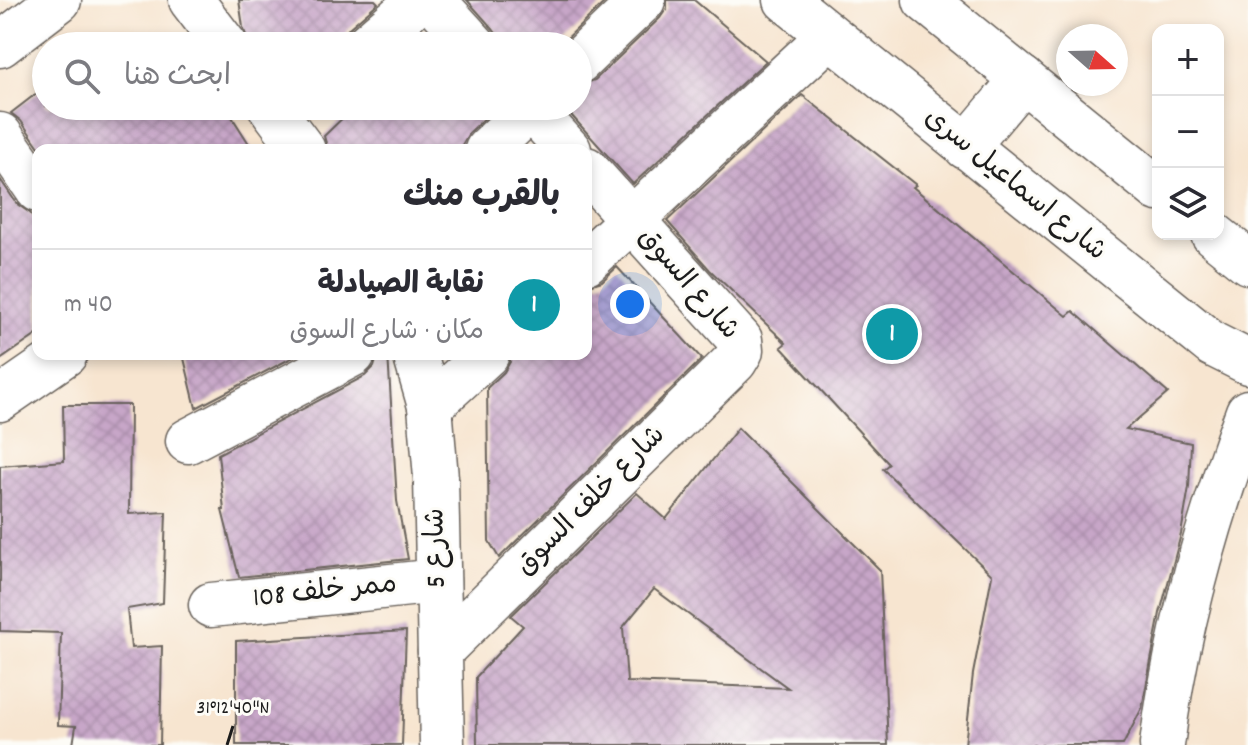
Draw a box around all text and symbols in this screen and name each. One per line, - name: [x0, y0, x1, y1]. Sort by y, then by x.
- north arrow: [1056, 24, 1128, 96]
- map controls: [1152, 24, 1224, 240]
- button: +: [1152, 24, 1224, 96]
- search box: [32, 32, 592, 120]
- icon: search: [60, 54, 104, 98]
- text: ابحث هنا: [124, 57, 231, 100]
- button: −: [1152, 96, 1224, 168]
- street label: شارع اسماعيل سرى: [914, 100, 1114, 272]
- button: layers: [1152, 168, 1224, 240]
- text: بالقرب منك: [403, 174, 560, 223]
- street label: شارع السوق: [627, 220, 747, 350]
- text: نقابة الصيادلة: [318, 265, 484, 308]
- your location: [610, 284, 650, 324]
- text: 40 m: [64, 287, 113, 324]
- text: 1: [531, 287, 537, 324]
- pin: 1: [866, 304, 918, 364]
- text: مكان · شارع السوق: [290, 314, 484, 351]
- street label: شارع خلف السوق: [508, 418, 676, 586]
- street label: شارع 5: [417, 508, 459, 588]
- street label: ممر خلف 108: [251, 566, 399, 620]
- text: 31°12'40"N: [197, 695, 269, 723]

